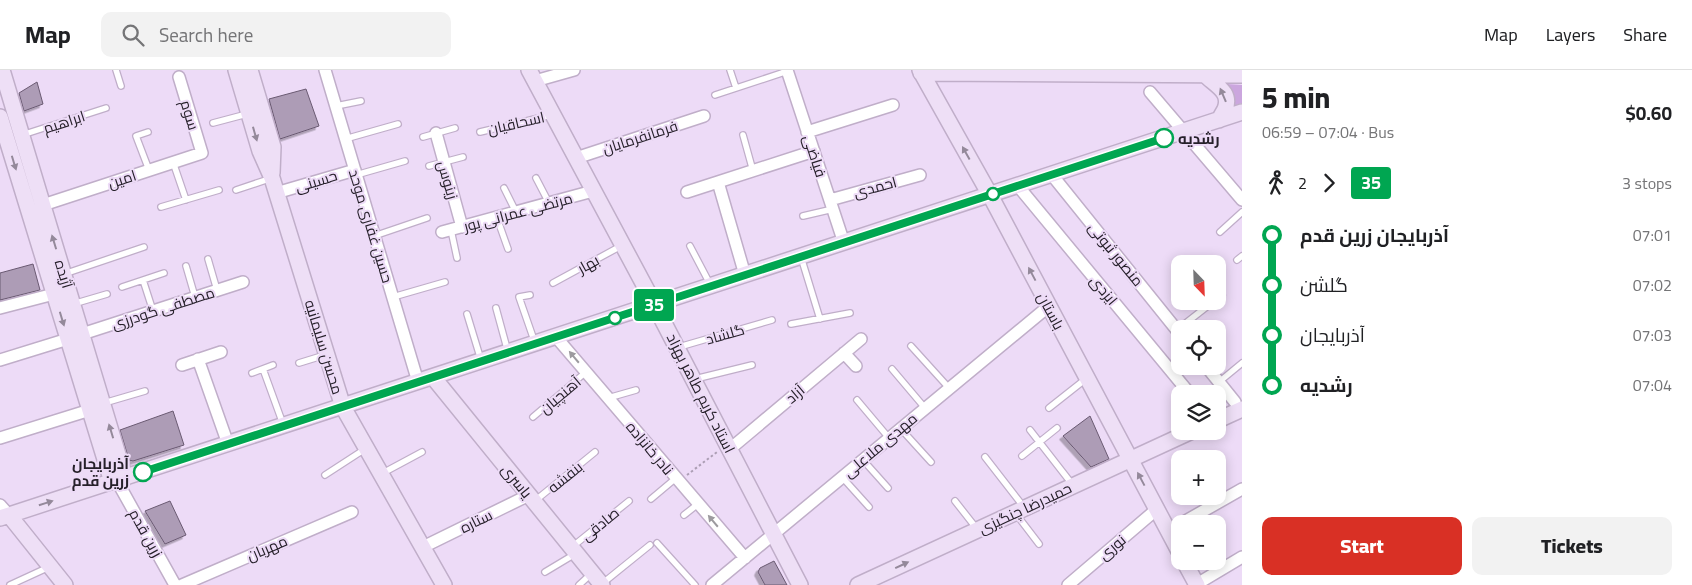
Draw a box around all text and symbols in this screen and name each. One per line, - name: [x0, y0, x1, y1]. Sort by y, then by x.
- text: Map: [25, 12, 71, 57]
- search box: [101, 12, 451, 57]
- text: Search here: [159, 17, 253, 53]
- text: Map: [1484, 18, 1518, 51]
- text: Layers: [1546, 18, 1595, 51]
- text: Share: [1623, 18, 1667, 51]
- icon: search: [119, 21, 147, 49]
- text: 5 min: [1262, 72, 1330, 124]
- one-way arrow: [1219, 87, 1228, 102]
- text: $0.60: [1625, 95, 1672, 131]
- street label: سوم: [172, 96, 208, 134]
- street label: ابراهیم: [39, 102, 89, 142]
- street label: اسحاقیان: [485, 102, 547, 144]
- street label: فرمانفرمایان: [598, 111, 682, 163]
- text: 06:59 – 07:04 · Bus: [1262, 117, 1394, 147]
- place label: رشدیه: [1178, 124, 1220, 153]
- one-way arrow: [251, 126, 259, 141]
- marker: رشدیه: [1154, 128, 1174, 148]
- street label: فیاضی: [794, 131, 836, 181]
- one-way arrow: [961, 146, 970, 159]
- one-way arrow: [11, 156, 19, 171]
- street label: زینوس: [429, 157, 467, 203]
- street label: امین: [104, 161, 140, 197]
- street label: حسینی: [291, 161, 341, 201]
- street label: حسین غفاری موحد: [340, 166, 402, 286]
- text: 35: [1361, 166, 1381, 199]
- street label: احمدی: [850, 167, 900, 207]
- text: 2: [1298, 168, 1307, 198]
- text: 3 stops: [1622, 168, 1672, 198]
- icon: walk: [1262, 169, 1290, 197]
- icon: forward: [1315, 169, 1343, 197]
- street label: مرتضی عمرانی پور: [459, 183, 576, 241]
- unlabelled marker: [986, 187, 1000, 201]
- street label: منصور ثبوتی: [1080, 215, 1152, 293]
- text: آذربایجان زرین قدم: [1300, 217, 1449, 253]
- text: 07:01: [1633, 220, 1672, 250]
- one-way arrow: [50, 234, 58, 249]
- street label: بهار: [570, 246, 605, 283]
- north arrow: [1171, 255, 1226, 310]
- map controls: [1171, 255, 1226, 570]
- street label: آژیده: [46, 256, 82, 292]
- one-way arrow: [1027, 267, 1036, 281]
- text: گلشن: [1300, 267, 1348, 303]
- street label: ایزدی: [1082, 268, 1126, 312]
- text: 07:02: [1633, 270, 1672, 300]
- street label: مصطفی گودرزی: [108, 278, 218, 338]
- street label: باستان: [1029, 287, 1073, 335]
- text: 35: [644, 288, 664, 321]
- line badge: 35: [632, 289, 676, 321]
- street label: محسن سلیمانیه: [296, 296, 352, 398]
- one-way arrow: [58, 311, 66, 326]
- unlabelled marker: [608, 311, 622, 325]
- street label: گلشاد: [702, 315, 748, 353]
- text: آذربایجان: [1300, 317, 1365, 353]
- button: locate: [1171, 320, 1226, 375]
- text: 07:03: [1633, 320, 1672, 350]
- street label: استاد کریم طاهر بهزاد: [658, 328, 744, 458]
- one-way arrow: [568, 351, 579, 364]
- text: رشدیه: [1300, 367, 1353, 403]
- street label: آهنچیان: [532, 368, 588, 422]
- text: 07:04: [1633, 370, 1672, 400]
- street label: آزاد: [778, 377, 812, 411]
- button: layers: [1171, 385, 1226, 440]
- street label: مهدی ملاعلی: [836, 405, 924, 485]
- street label: نادر خانزاده: [618, 414, 682, 482]
- one-way arrow: [106, 423, 114, 438]
- place label: آذربایجان زرین قدم: [72, 449, 129, 495]
- button: +: [1171, 450, 1226, 505]
- street label: بنفشه: [540, 453, 590, 501]
- street label: یاسری: [494, 457, 540, 505]
- marker: آذربایجان زرین قدم: [133, 462, 153, 482]
- one-way arrow: [1137, 472, 1145, 486]
- street label: حمیدرضا چنگیزی: [973, 474, 1077, 542]
- one-way arrow: [39, 499, 54, 507]
- street label: صادقی: [574, 499, 626, 549]
- street label: ستاره: [454, 501, 498, 541]
- street label: زرین قدم: [121, 503, 171, 563]
- one-way arrow: [708, 515, 719, 527]
- button: −: [1171, 515, 1226, 570]
- button: Start: [1262, 517, 1462, 575]
- button: Tickets: [1472, 517, 1672, 575]
- street label: مهربان: [242, 526, 292, 570]
- street label: نوری: [1091, 526, 1133, 568]
- one-way arrow: [895, 560, 909, 568]

